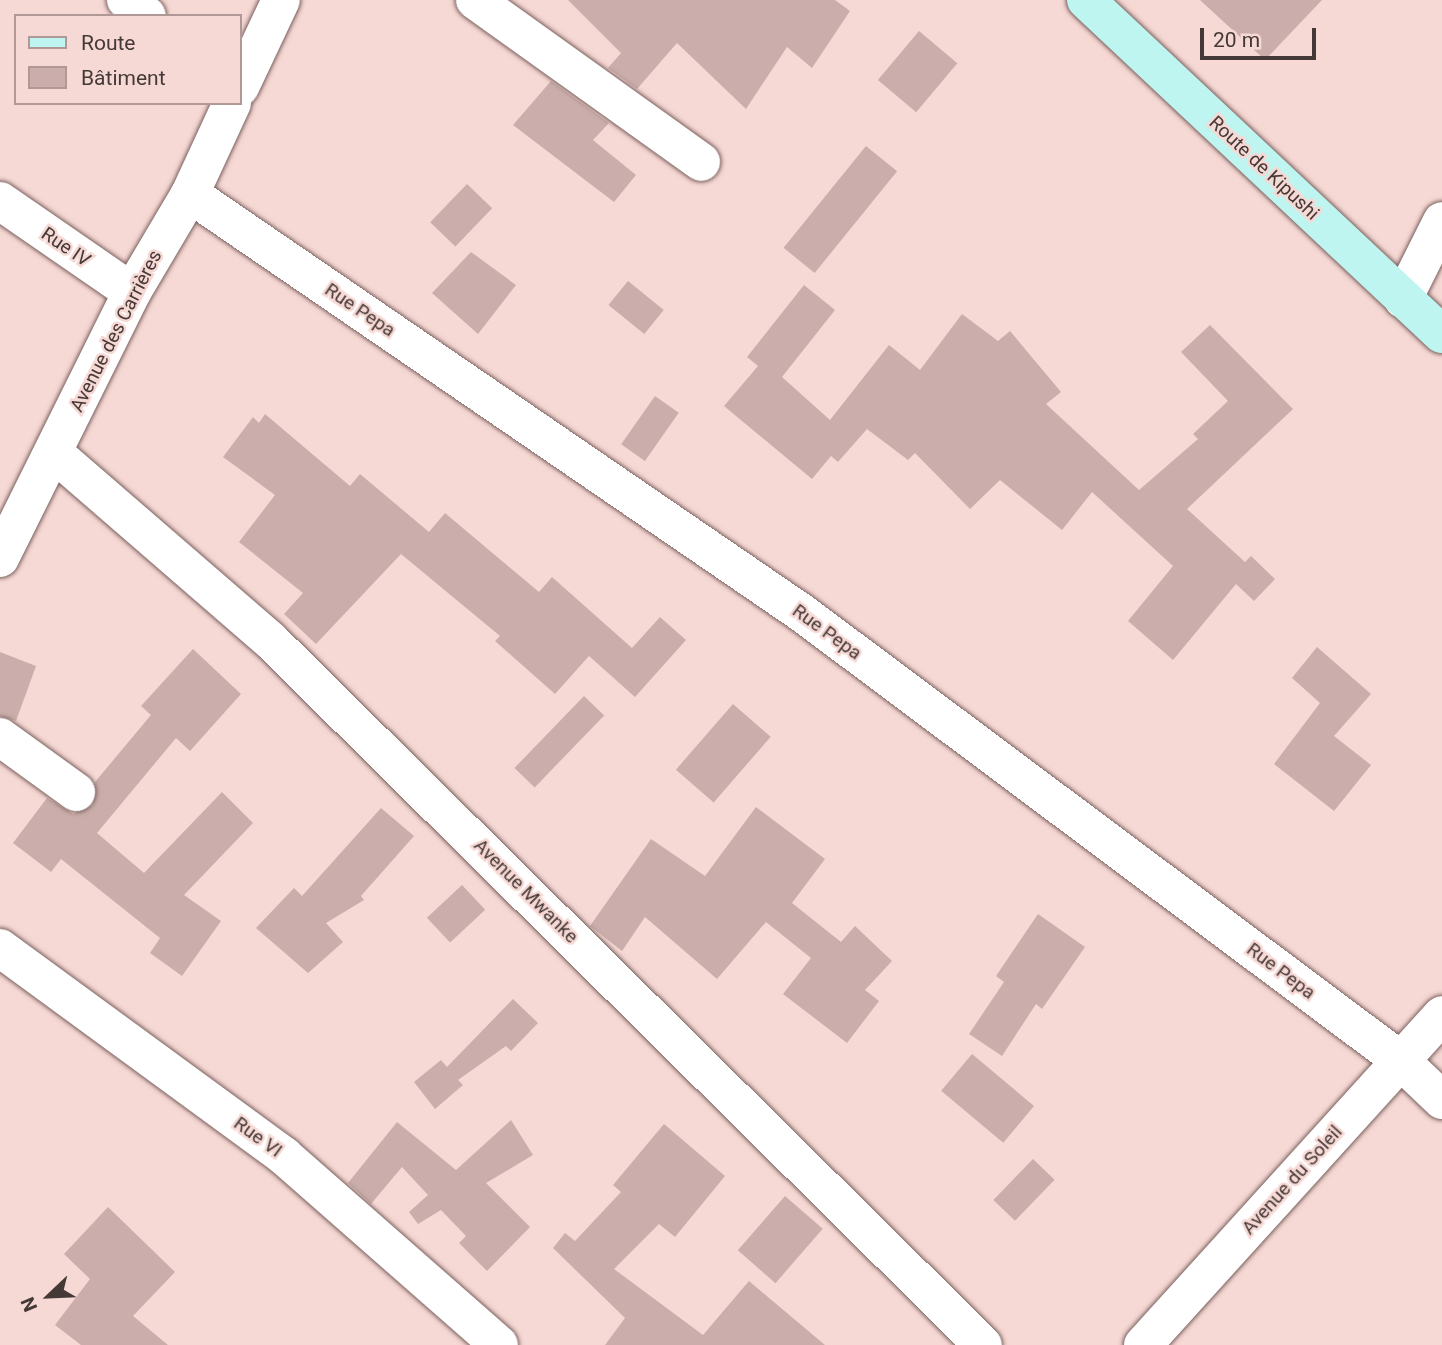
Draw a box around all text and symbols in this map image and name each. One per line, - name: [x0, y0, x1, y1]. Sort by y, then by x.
- legend: [14, 14, 242, 105]
- scale bar: [1204, 14, 1320, 58]
- text: 20 m: [1213, 28, 1260, 52]
- text: Route: [81, 31, 136, 55]
- text: Bâtiment: [81, 66, 166, 90]
- street label: Route de Kipushi: [1204, 111, 1324, 225]
- street label: Rue IV: [37, 222, 95, 272]
- street label: Avenue des Carrières: [65, 246, 167, 416]
- street label: Rue Pepa: [320, 278, 400, 342]
- street label: Rue Pepa: [788, 599, 866, 665]
- street label: Avenue Mwanke: [469, 834, 583, 948]
- street label: Rue Pepa: [1242, 938, 1320, 1004]
- street label: Rue VI: [229, 1112, 287, 1162]
- street label: Avenue du Soleil: [1237, 1121, 1347, 1239]
- north arrow: [14, 1261, 84, 1331]
- text: N: [16, 1294, 42, 1315]

